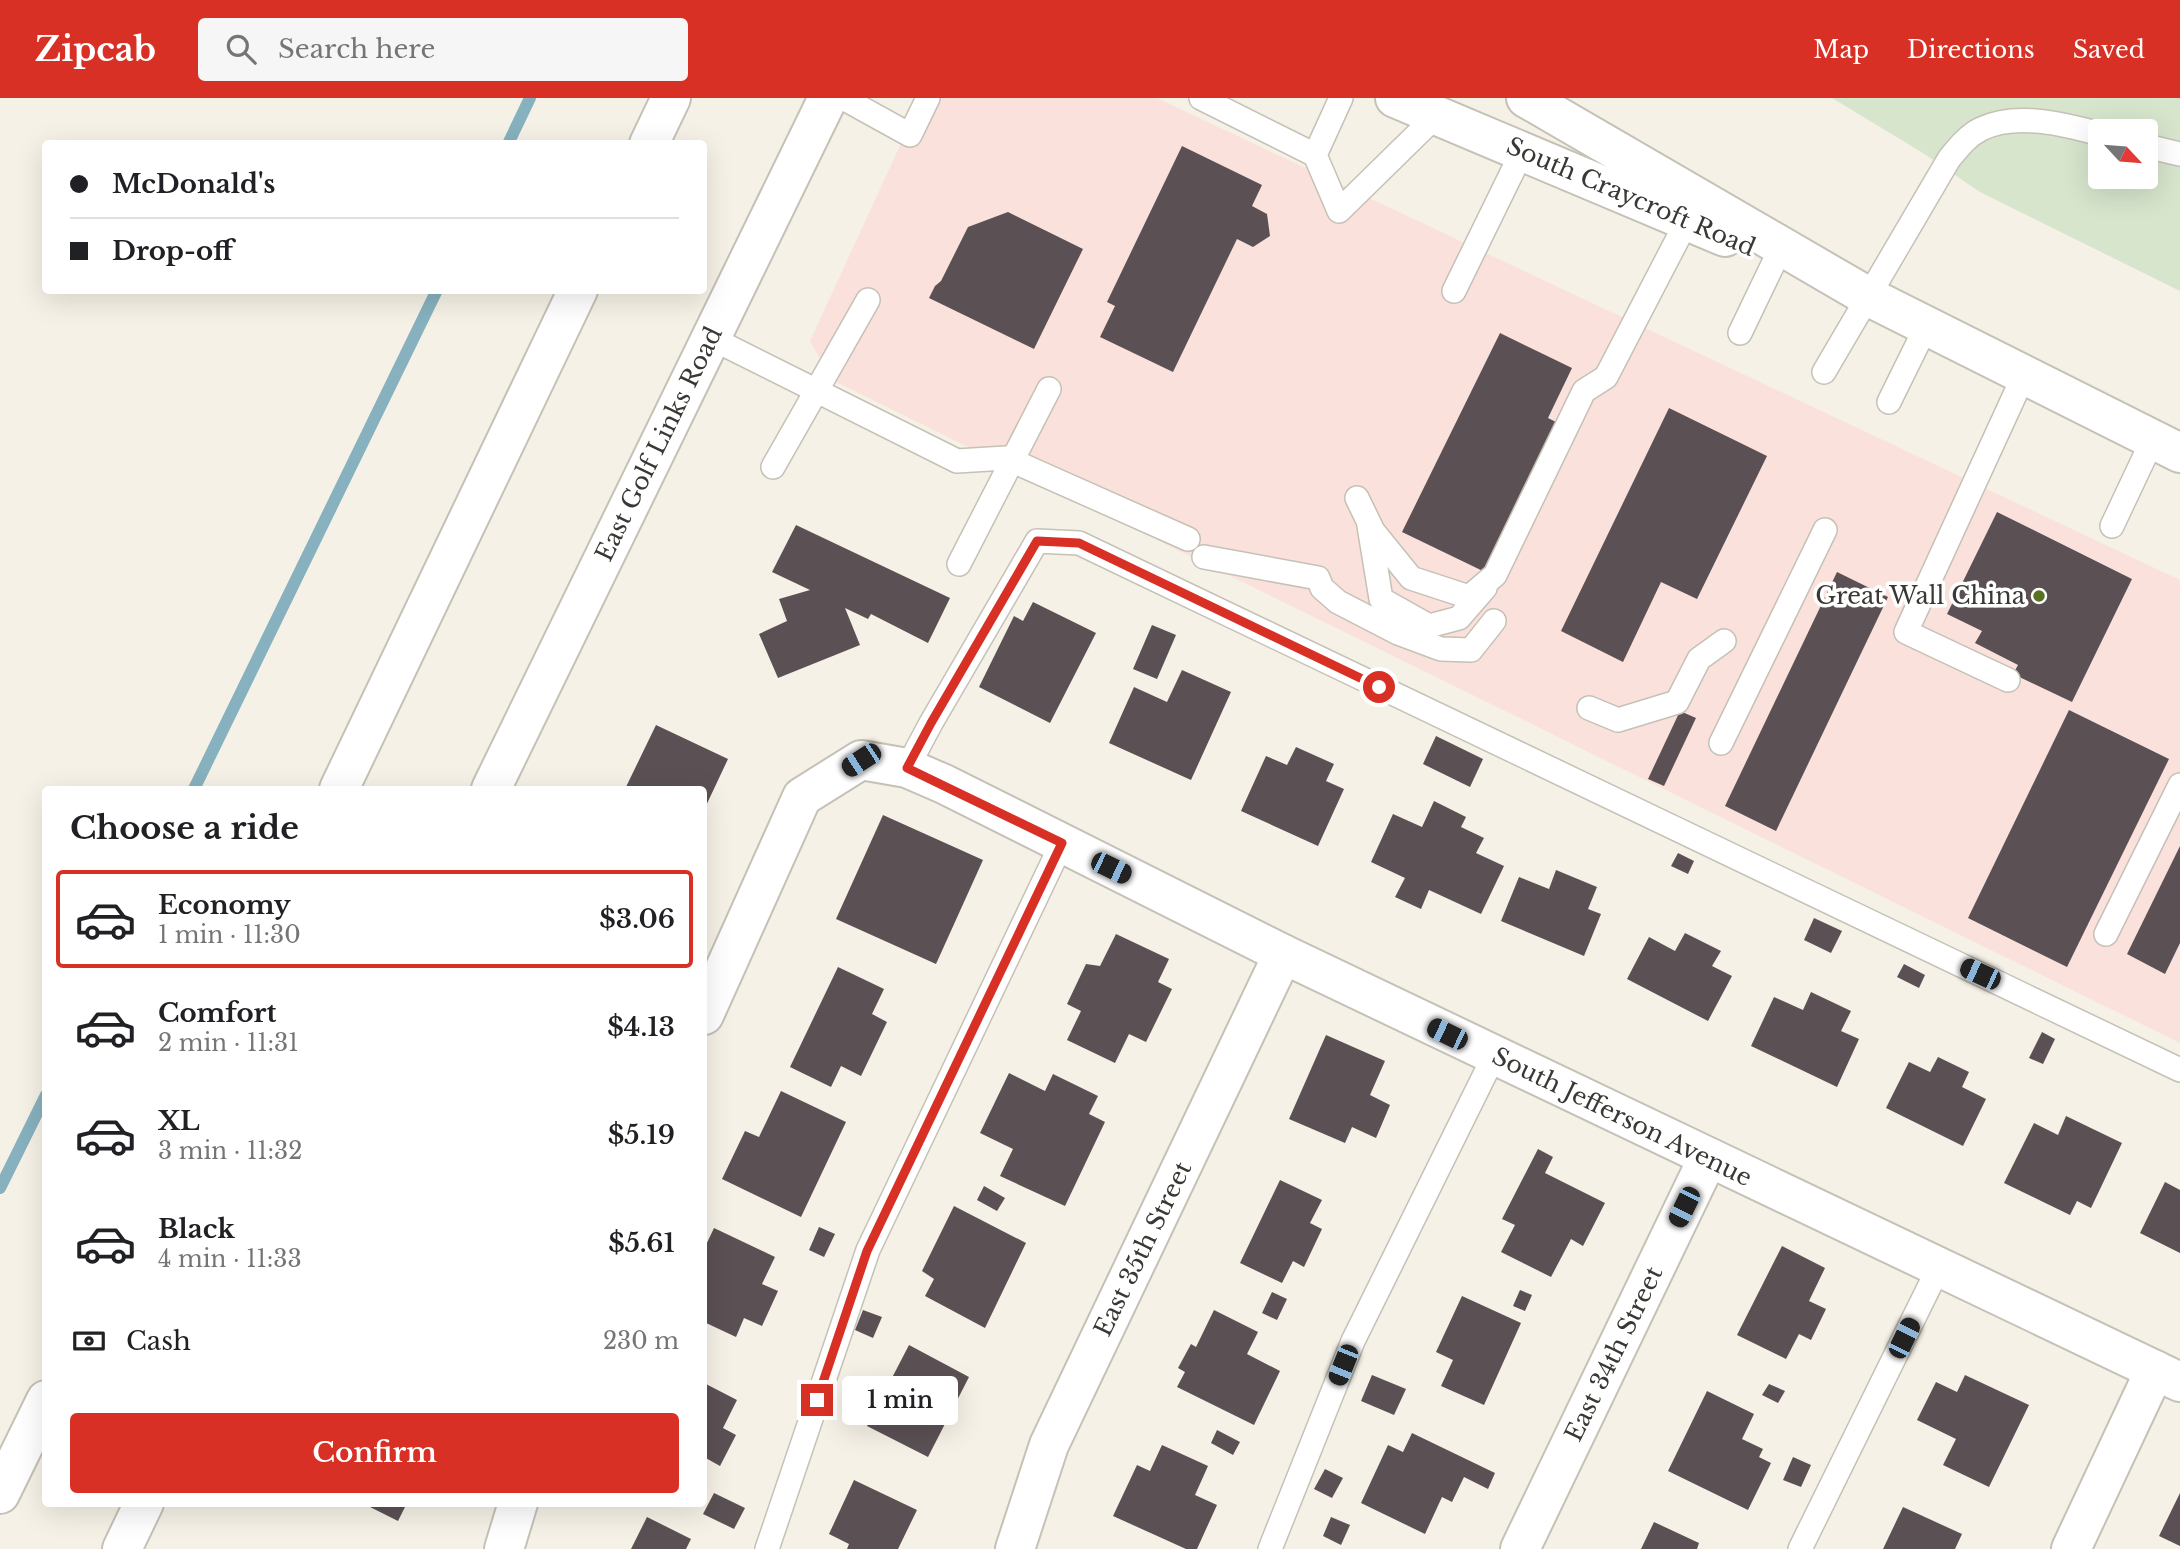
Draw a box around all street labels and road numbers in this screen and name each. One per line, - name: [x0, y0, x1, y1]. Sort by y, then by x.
- street label: South Craycroft Road: [1502, 131, 1760, 262]
- street label: East Golf Links Road: [589, 322, 728, 566]
- street label: South Jefferson Avenue: [1488, 1041, 1757, 1192]
- street label: East 35th Street: [1088, 1157, 1197, 1341]
- street label: East 34th Street: [1559, 1262, 1668, 1446]

